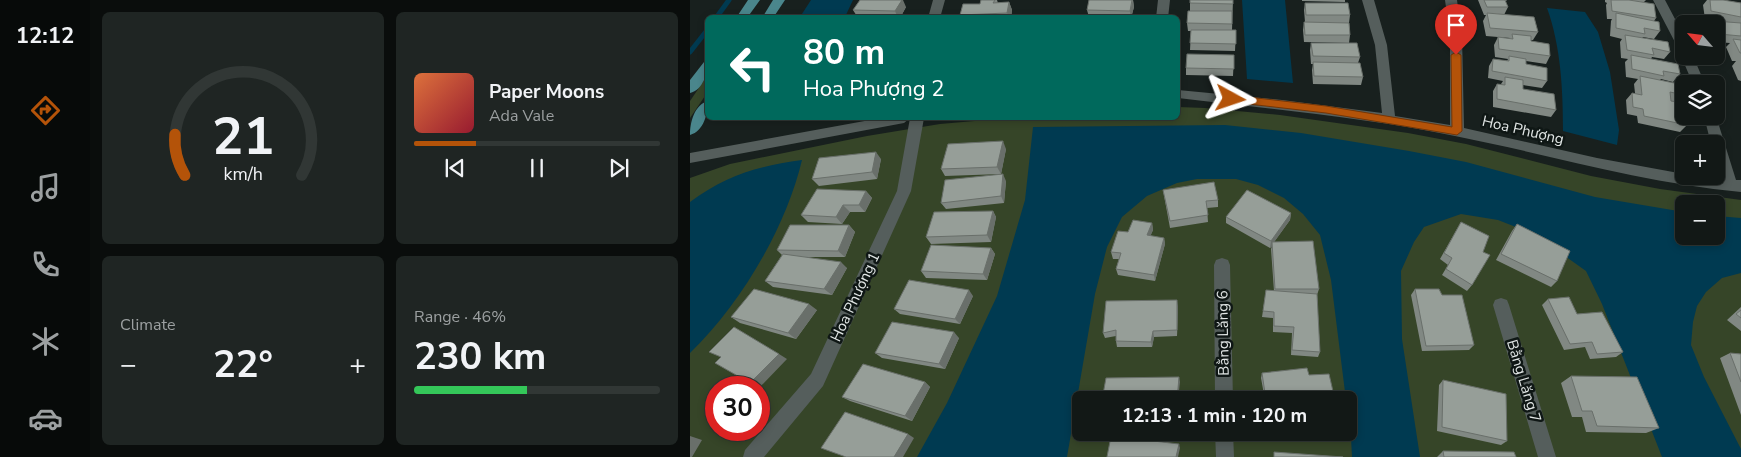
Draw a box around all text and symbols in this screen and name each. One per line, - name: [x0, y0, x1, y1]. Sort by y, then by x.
- pin: [1435, 4, 1477, 55]
- icon: arrive: [1442, 11, 1470, 39]
- north arrow: [1675, 15, 1725, 65]
- map controls: [1675, 15, 1725, 245]
- text: 12:12: [16, 21, 74, 51]
- text: 80 m: [803, 29, 885, 76]
- icon: left: [720, 35, 785, 100]
- position arrow: [1204, 72, 1256, 124]
- text: Hoa Phượng 2: [803, 74, 945, 104]
- button: layers: [1675, 75, 1725, 125]
- text: Paper Moons: [489, 79, 604, 105]
- icon: directions: [28, 93, 63, 128]
- text: 21: [212, 101, 274, 172]
- text: Ada Vale: [489, 105, 554, 127]
- street label: Hoa Phượng: [1480, 111, 1566, 149]
- button: +: [1675, 135, 1725, 185]
- icon: previous: [441, 154, 469, 182]
- icon: pause: [523, 154, 551, 182]
- icon: next: [605, 154, 633, 182]
- text: km/h: [223, 162, 263, 186]
- icon: music: [28, 170, 63, 205]
- button: −: [1675, 195, 1725, 245]
- icon: phone: [28, 247, 63, 282]
- street label: Hoa Phượng 1: [826, 249, 884, 345]
- street label: Bằng Lăng 6: [1212, 290, 1234, 376]
- text: Range · 46%: [414, 306, 506, 328]
- text: Climate: [120, 314, 175, 336]
- icon: climate: [28, 324, 63, 359]
- text: 230 km: [414, 331, 546, 382]
- street label: Bằng Lăng 7: [1502, 337, 1546, 425]
- text: 22°: [213, 339, 273, 390]
- text: −: [120, 346, 137, 384]
- text: +: [349, 346, 366, 384]
- speed limit sign: 30: [705, 376, 770, 441]
- icon: car: [28, 401, 63, 436]
- text: 12:13 · 1 min · 120 m: [1122, 403, 1307, 429]

